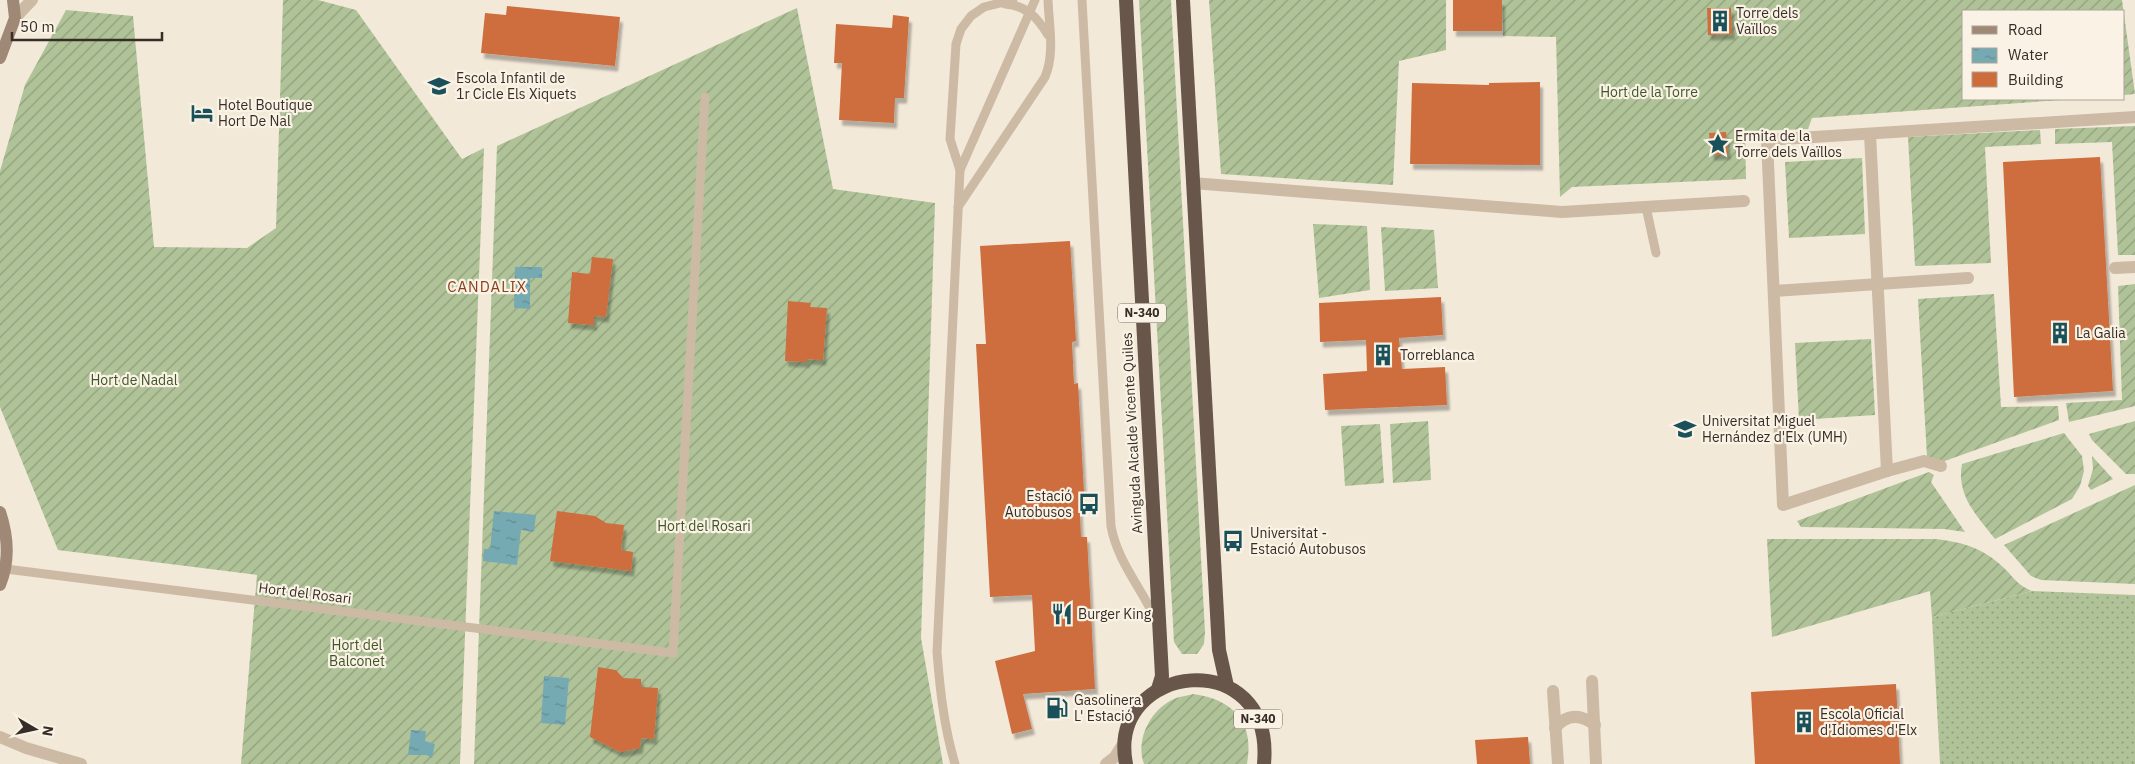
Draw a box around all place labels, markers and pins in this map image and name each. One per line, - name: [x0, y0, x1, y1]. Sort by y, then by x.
- place label: Torre dels Vaïllos: [1736, 4, 1799, 38]
- building icon: Torre dels Vaïllos: [1707, 8, 1733, 34]
- place label: Escola Infantil de 1r Cicle Els Xiquets: [456, 69, 577, 103]
- school or university icon: Escola Infantil de 1r Cicle Els Xiquets: [426, 73, 452, 99]
- place label: Hotel Boutique Hort De Nal: [218, 96, 313, 130]
- hotel icon: Hotel Boutique Hort De Nal: [189, 100, 215, 126]
- place label: Ermita de la Torre dels Vaïllos: [1735, 127, 1842, 161]
- place icon: Ermita de la Torre dels Vaïllos: [1705, 131, 1731, 157]
- building icon: La Galia: [2047, 320, 2073, 346]
- place label: La Galia: [2076, 324, 2126, 342]
- building icon: Torreblanca: [1370, 342, 1396, 368]
- place label: Torreblanca: [1400, 346, 1475, 364]
- place label: Universitat Miguel Hernández d'Elx (UMH): [1702, 412, 1848, 446]
- school or university icon: Universitat Miguel Hernández d'Elx (UMH): [1672, 416, 1698, 442]
- place label: Estació Autobusos: [1005, 487, 1072, 521]
- bus stop icon: Estació Autobusos: [1076, 491, 1102, 517]
- place label: Universitat - Estació Autobusos: [1250, 524, 1366, 558]
- bus stop icon: Universitat - Estació Autobusos: [1220, 528, 1246, 554]
- restaurant icon: Burger King: [1049, 601, 1075, 627]
- place label: Burger King: [1078, 605, 1152, 623]
- place label: Gasolinera L' Estació: [1074, 691, 1142, 725]
- fuel station icon: Gasolinera L' Estació: [1044, 695, 1070, 721]
- place label: Escola Oficial d'Idiomes d'Elx: [1820, 705, 1917, 739]
- building icon: Escola Oficial d'Idiomes d'Elx: [1791, 709, 1817, 735]

